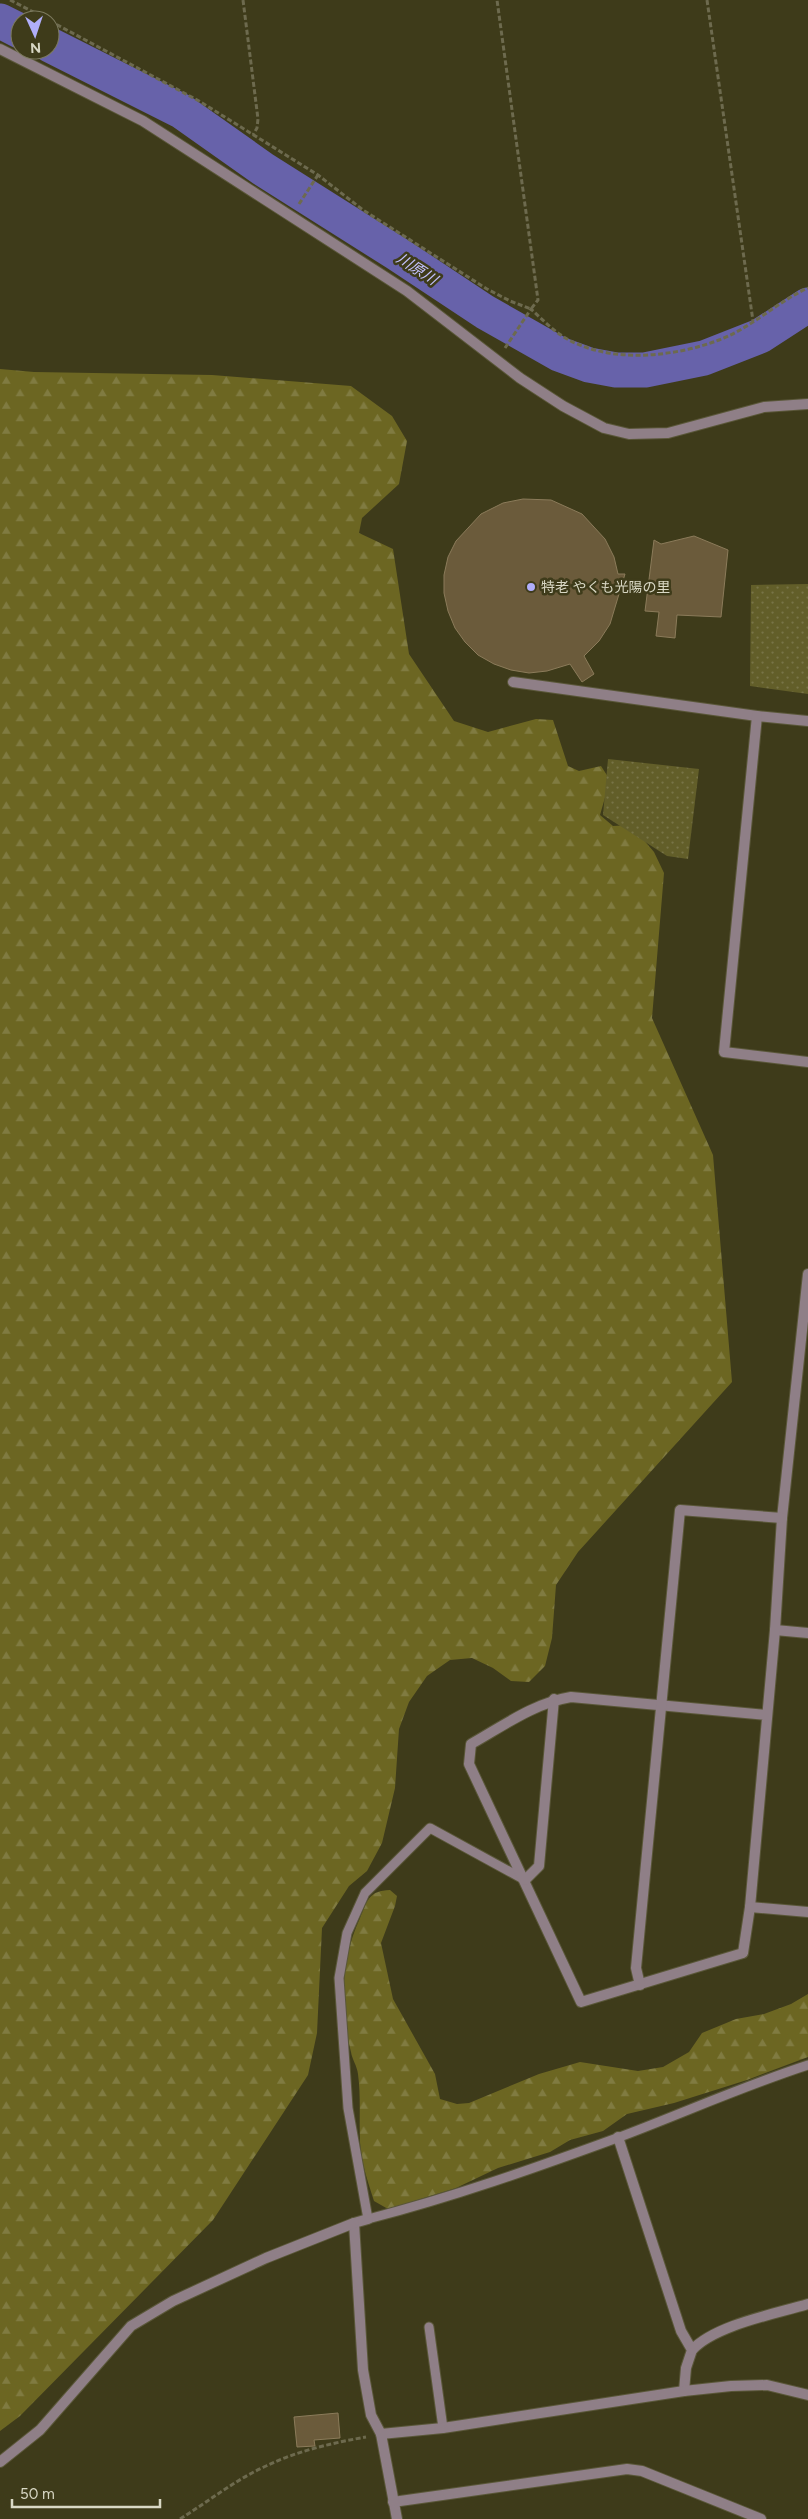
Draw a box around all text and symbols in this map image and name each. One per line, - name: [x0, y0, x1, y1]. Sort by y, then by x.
- north arrow: [10, 10, 60, 60]
- text: N: [30, 39, 42, 56]
- water label: 川原川: [393, 249, 442, 290]
- place label: 特老 やくも光陽の里: [541, 579, 670, 596]
- marker: 特老 やくも光陽の里: [525, 581, 537, 593]
- scale bar: [12, 2476, 160, 2508]
- text: 50 m: [20, 2485, 55, 2503]

